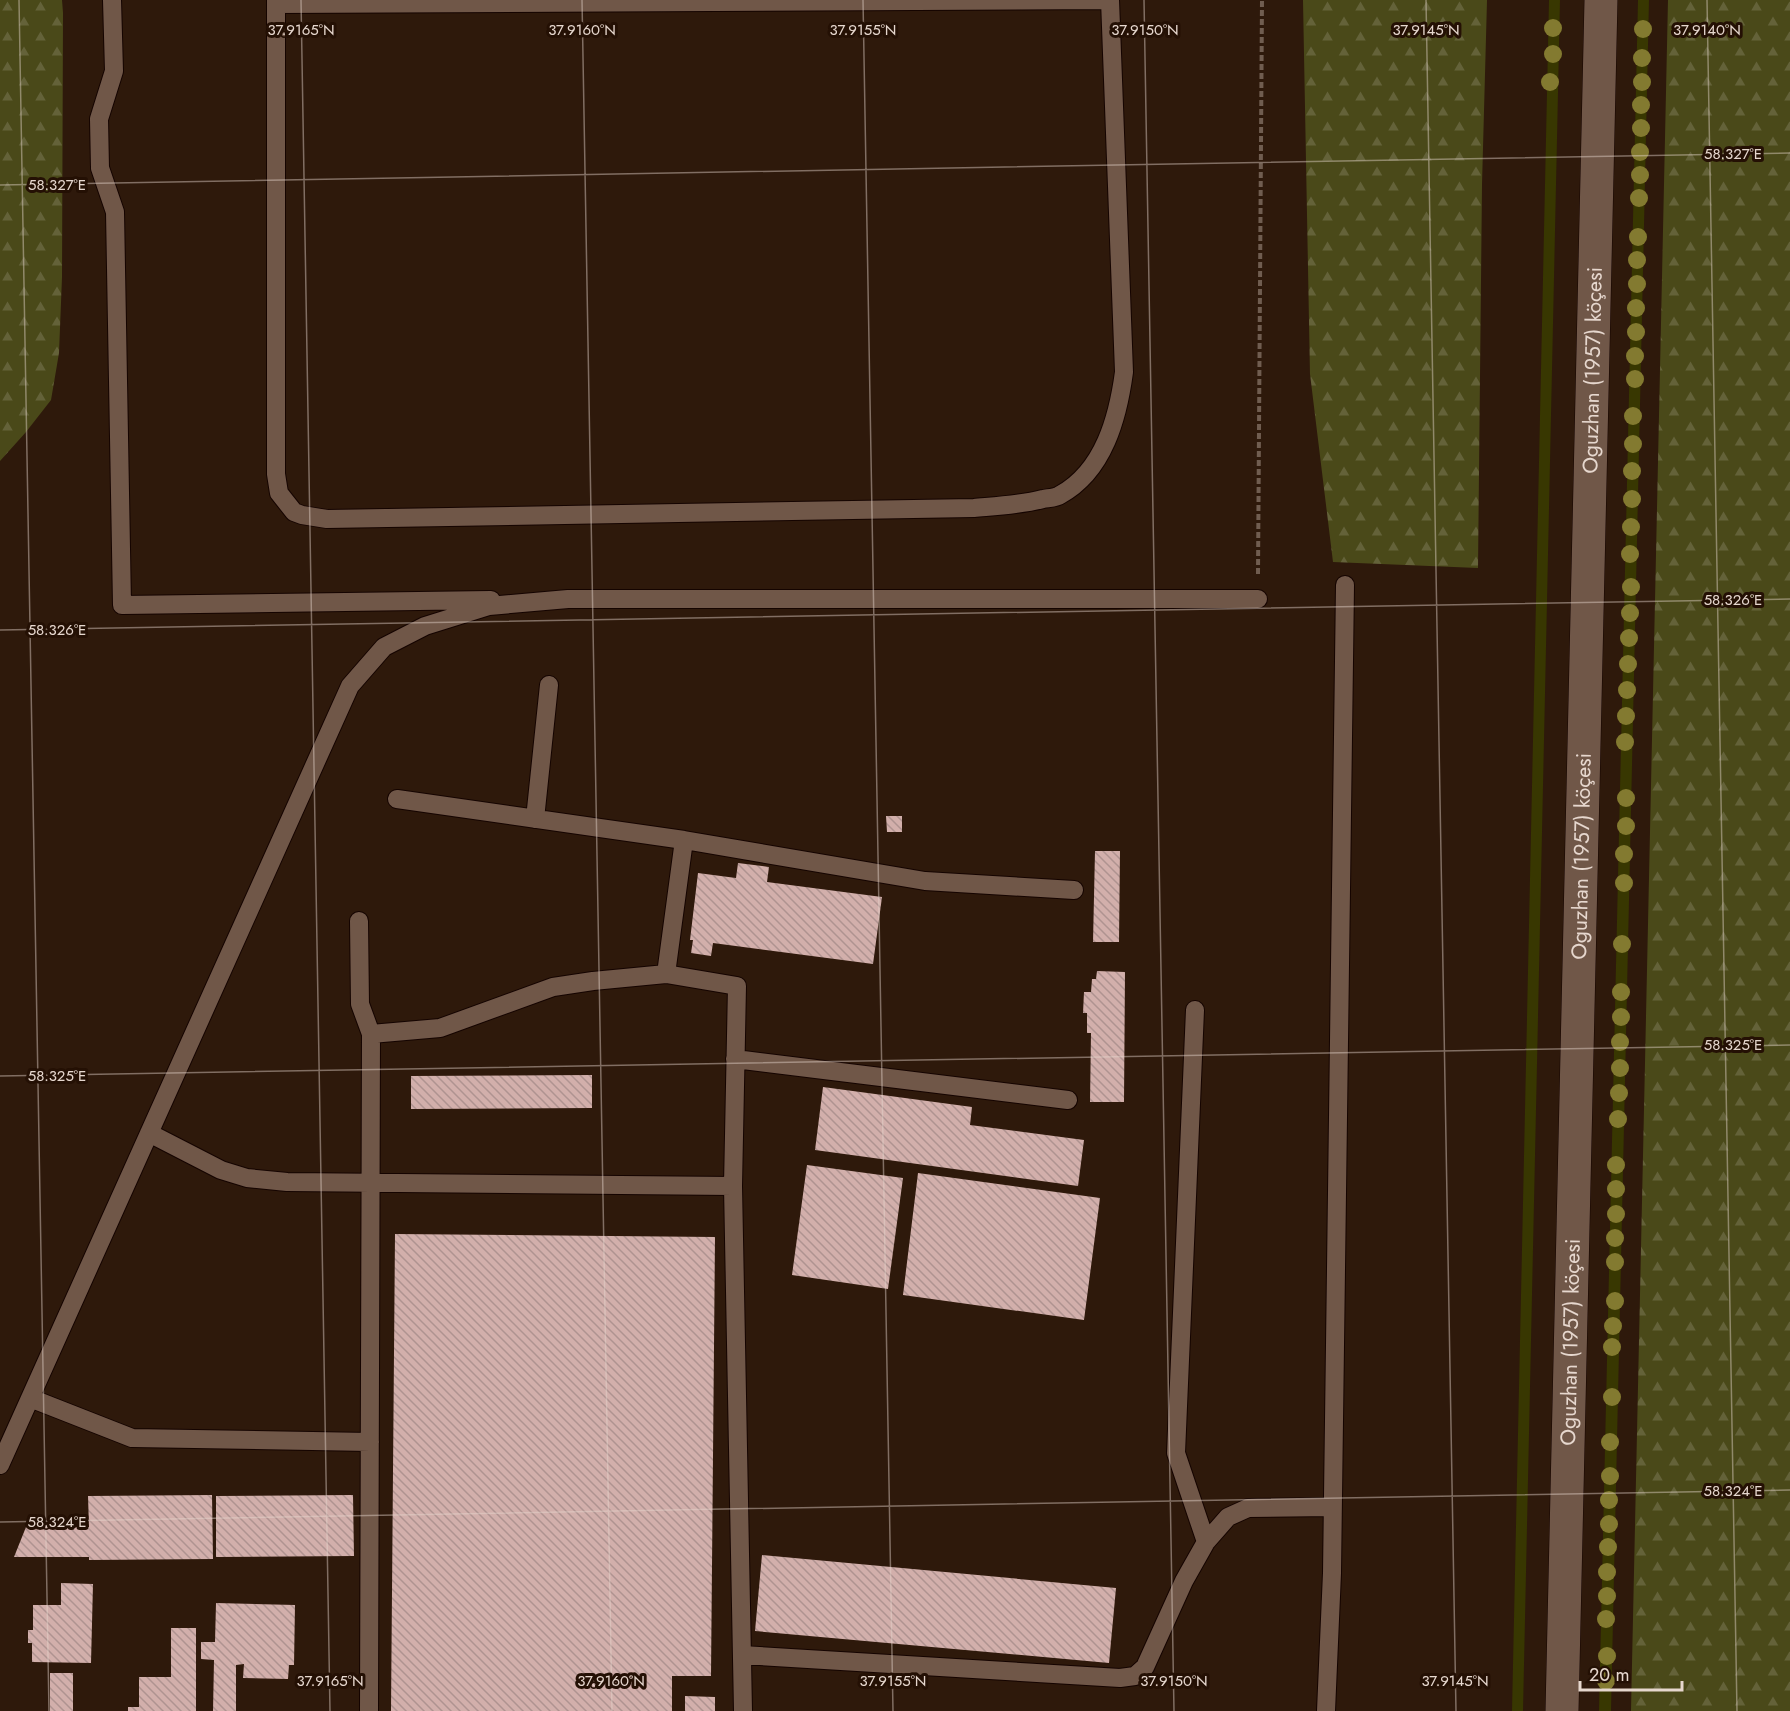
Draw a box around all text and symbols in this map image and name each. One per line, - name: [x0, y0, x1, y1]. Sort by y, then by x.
- text: 37.9165°N: [267, 19, 335, 41]
- text: 37.9160°N: [548, 19, 616, 41]
- text: 37.9155°N: [830, 19, 896, 41]
- text: 37.9150°N: [1111, 19, 1179, 41]
- text: 37.9145°N: [1392, 19, 1460, 41]
- text: 37.9140°N: [1673, 19, 1741, 41]
- text: 58.327°E: [1704, 143, 1762, 165]
- text: 58.327°E: [28, 174, 86, 196]
- street label: Oguzhan (1957) köçesi: [1575, 267, 1610, 474]
- text: 58.326°E: [1704, 589, 1762, 611]
- text: 58.326°E: [28, 619, 86, 641]
- street label: Oguzhan (1957) köçesi: [1564, 753, 1599, 960]
- text: 58.325°E: [1704, 1034, 1762, 1056]
- text: 58.325°E: [28, 1065, 86, 1087]
- street label: Oguzhan (1957) köçesi: [1553, 1238, 1588, 1446]
- text: 58.324°E: [1704, 1480, 1762, 1502]
- text: 58.324°E: [28, 1511, 86, 1533]
- scale bar: [1580, 1654, 1682, 1692]
- text: 20 m: [1589, 1662, 1629, 1688]
- text: 37.9165°N: [296, 1670, 364, 1692]
- text: 37.9160°N: [577, 1670, 645, 1692]
- text: 37.9155°N: [860, 1670, 926, 1692]
- text: 37.9150°N: [1140, 1670, 1208, 1692]
- text: 37.9145°N: [1421, 1670, 1489, 1692]

